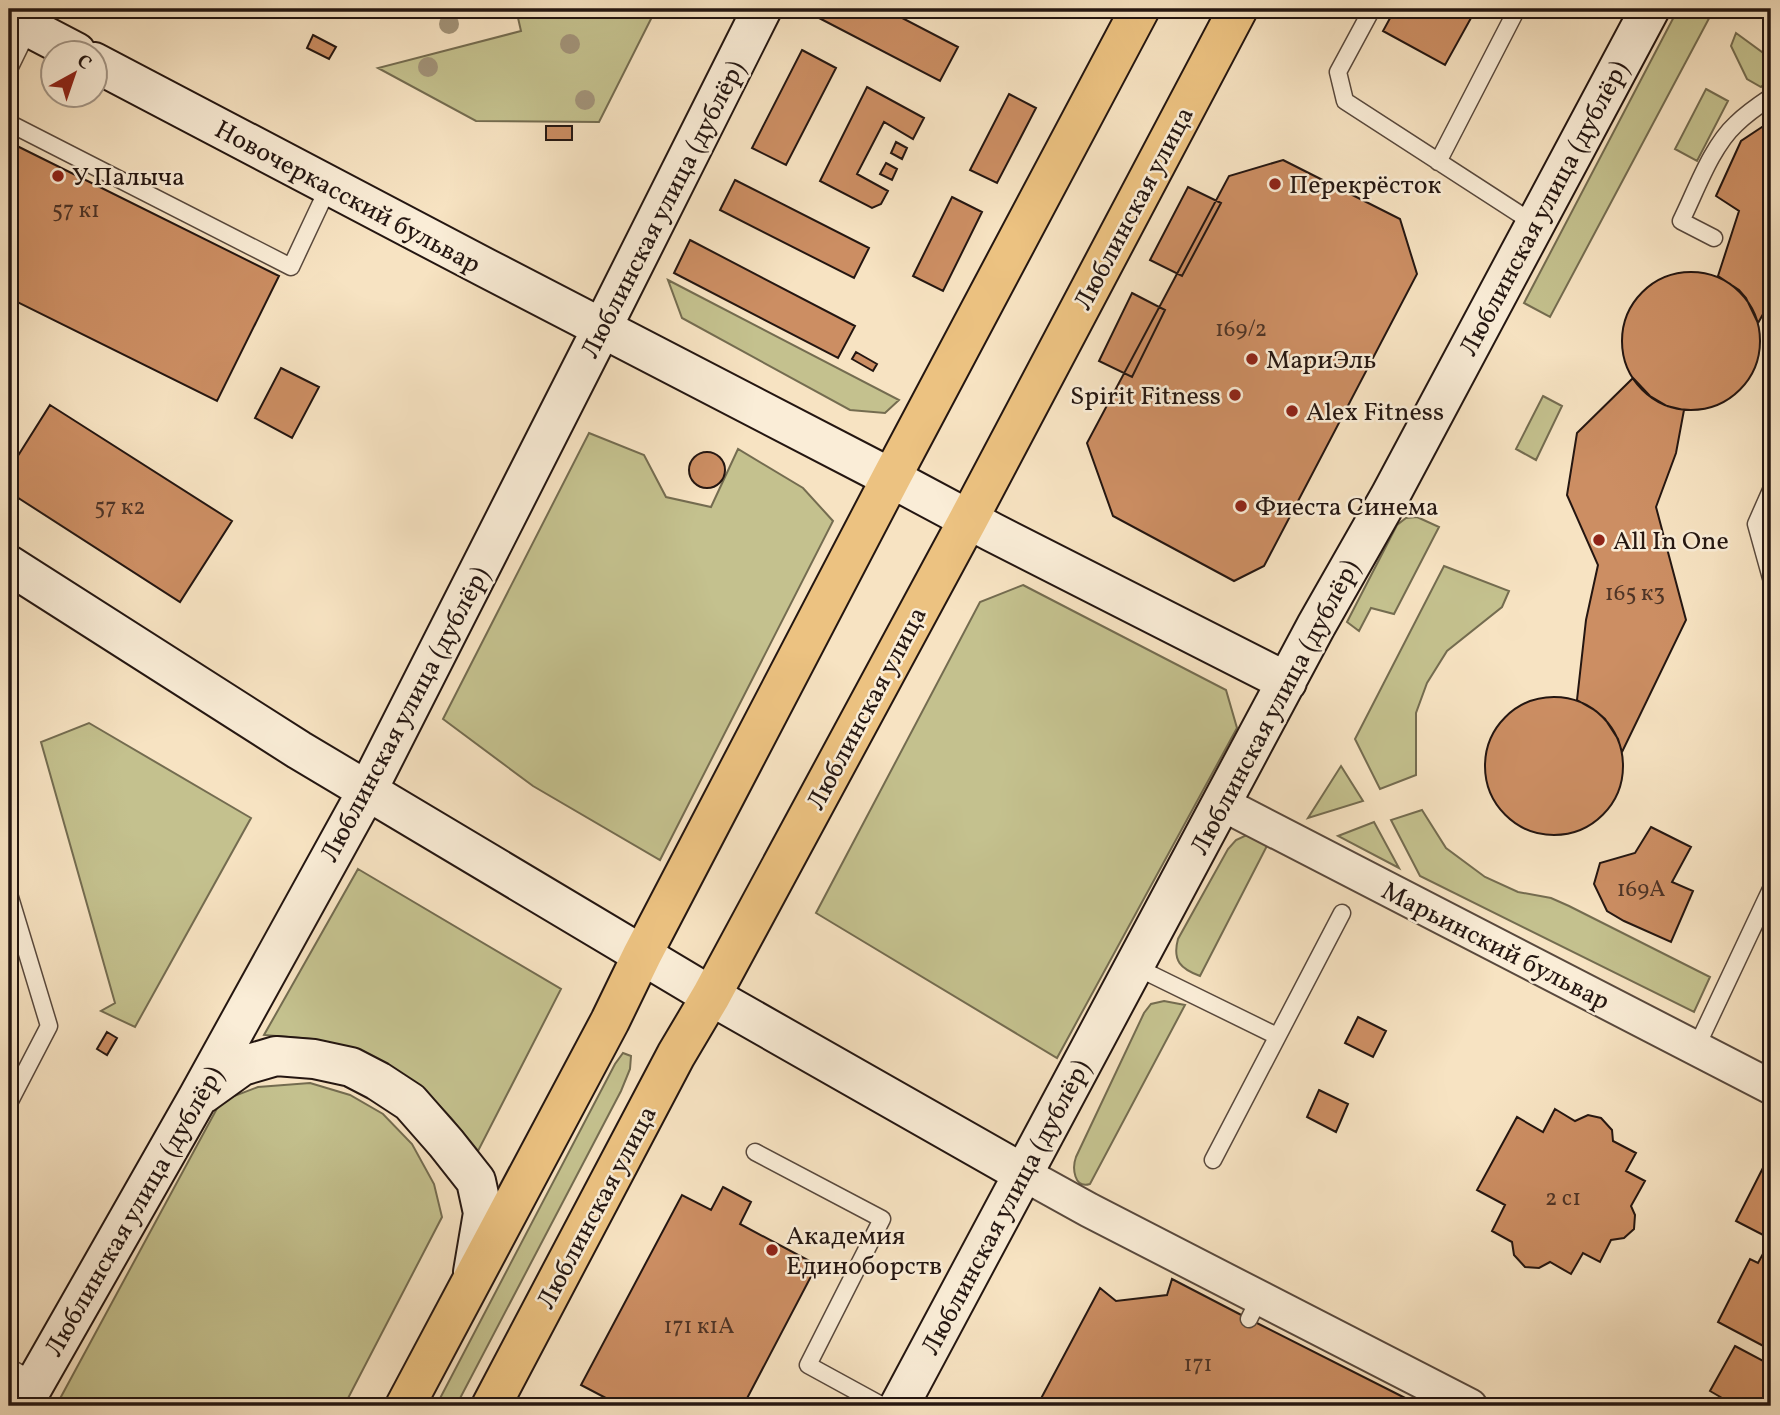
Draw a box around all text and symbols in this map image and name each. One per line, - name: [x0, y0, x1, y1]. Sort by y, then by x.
- north arrow: [38, 38, 108, 108]
- text: С: [71, 49, 97, 76]
- street label: Люблинская улица (дублёр): [573, 55, 755, 365]
- street label: Люблинская улица (дублёр): [1451, 55, 1638, 363]
- street label: Люблинская улица: [1066, 101, 1204, 317]
- street label: Новочеркасский бульвар: [208, 112, 486, 283]
- place label: У Палыча: [72, 160, 185, 196]
- marker: У Палыча: [50, 168, 66, 184]
- place label: Перекрёсток: [1289, 168, 1442, 204]
- marker: Перекрёсток: [1267, 176, 1283, 192]
- house number: 57 к1: [52, 195, 100, 227]
- house number: 169/2: [1215, 314, 1267, 346]
- place label: МариЭль: [1266, 343, 1376, 379]
- marker: МариЭль: [1244, 351, 1260, 367]
- place label: Spirit Fitness: [1070, 379, 1221, 415]
- marker: Spirit Fitness: [1227, 387, 1243, 403]
- place label: Alex Fitness: [1306, 395, 1444, 431]
- marker: Alex Fitness: [1284, 403, 1300, 419]
- place label: Фиеста Синема: [1255, 490, 1439, 526]
- house number: 57 к2: [94, 492, 146, 524]
- marker: Фиеста Синема: [1233, 498, 1249, 514]
- place label: All In One: [1613, 524, 1729, 560]
- marker: All In One: [1591, 532, 1607, 548]
- street label: Люблинская улица (дублёр): [1182, 554, 1369, 862]
- street label: Люблинская улица (дублёр): [312, 561, 499, 869]
- house number: 165 к3: [1605, 578, 1665, 610]
- street label: Люблинская улица: [799, 601, 937, 817]
- street label: Марьинский бульвар: [1375, 874, 1615, 1020]
- house number: 169А: [1617, 874, 1665, 906]
- street label: Люблинская улица (дублёр): [913, 1054, 1100, 1362]
- street label: Люблинская улица (дублёр): [37, 1060, 233, 1364]
- street label: Люблинская улица: [529, 1100, 667, 1316]
- house number: 2 с1: [1545, 1183, 1581, 1215]
- place label: Академия Единоборств: [786, 1219, 942, 1285]
- marker: Академия Единоборств: [764, 1242, 780, 1258]
- house number: 171 к1А: [664, 1311, 734, 1343]
- house number: 171: [1183, 1349, 1213, 1381]

